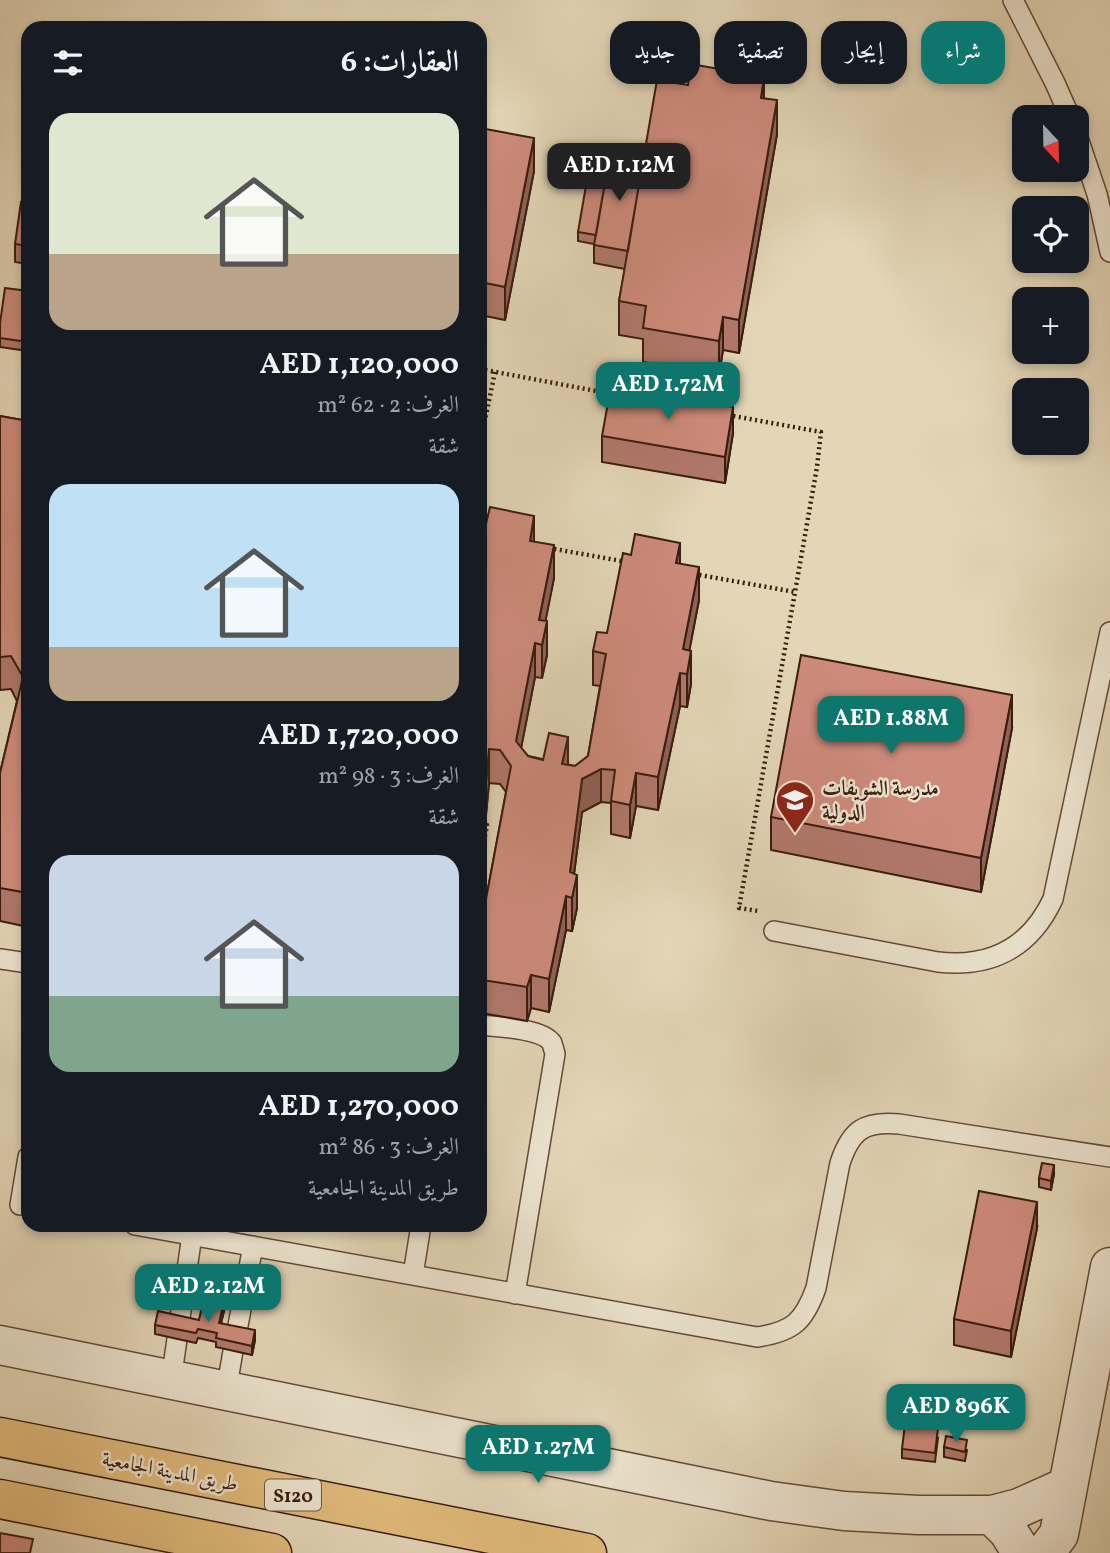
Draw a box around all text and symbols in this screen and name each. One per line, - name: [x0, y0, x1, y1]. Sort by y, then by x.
- chip: جديد: [610, 21, 700, 84]
- chip: تصفية: [714, 21, 807, 84]
- chip: إيجار: [821, 21, 907, 84]
- chip: شراء: [921, 21, 1005, 84]
- text: العقارات: 6: [341, 42, 459, 84]
- icon: filters: [49, 44, 87, 82]
- north arrow: [1012, 105, 1088, 182]
- map controls: [1012, 105, 1089, 455]
- pin: AED 1.12M: [539, 144, 699, 203]
- text: AED 1.12M: [563, 150, 675, 182]
- icon: home: [191, 159, 317, 285]
- button: locate: [1012, 196, 1089, 273]
- button: +: [1012, 287, 1089, 364]
- text: AED 1,120,000: [259, 344, 459, 386]
- pin: AED 1.72M: [588, 362, 748, 422]
- text: AED 1.72M: [612, 369, 724, 401]
- button: −: [1012, 378, 1089, 455]
- text: الغرف: 2 · 62 m²: [317, 390, 459, 422]
- text: شقة: [429, 431, 459, 463]
- icon: home: [191, 530, 317, 656]
- pin: AED 1.88M: [811, 696, 971, 756]
- text: AED 1.88M: [833, 703, 949, 735]
- text: AED 1,720,000: [258, 715, 459, 757]
- text: الغرف: 3 · 98 m²: [318, 761, 459, 793]
- place label: مدرسة الشويفات الدولية: [822, 775, 939, 828]
- school or university icon: مدرسة الشويفات الدولية: [774, 779, 816, 834]
- text: شقة: [429, 802, 459, 834]
- icon: home: [191, 901, 317, 1027]
- text: AED 1,270,000: [258, 1086, 459, 1128]
- text: الغرف: 3 · 86 m²: [319, 1132, 459, 1164]
- text: طريق المدينة الجامعية: [308, 1173, 459, 1205]
- pin: AED 2.12M: [128, 1264, 288, 1324]
- text: AED 2.12M: [151, 1271, 265, 1303]
- pin: AED 896K: [884, 1384, 1028, 1444]
- text: AED 896K: [902, 1391, 1010, 1423]
- pin: AED 1.27M: [458, 1426, 618, 1485]
- text: AED 1.27M: [482, 1432, 594, 1464]
- street label: طريق المدينة الجامعية: [99, 1445, 240, 1500]
- road number: S120: [265, 1480, 321, 1511]

